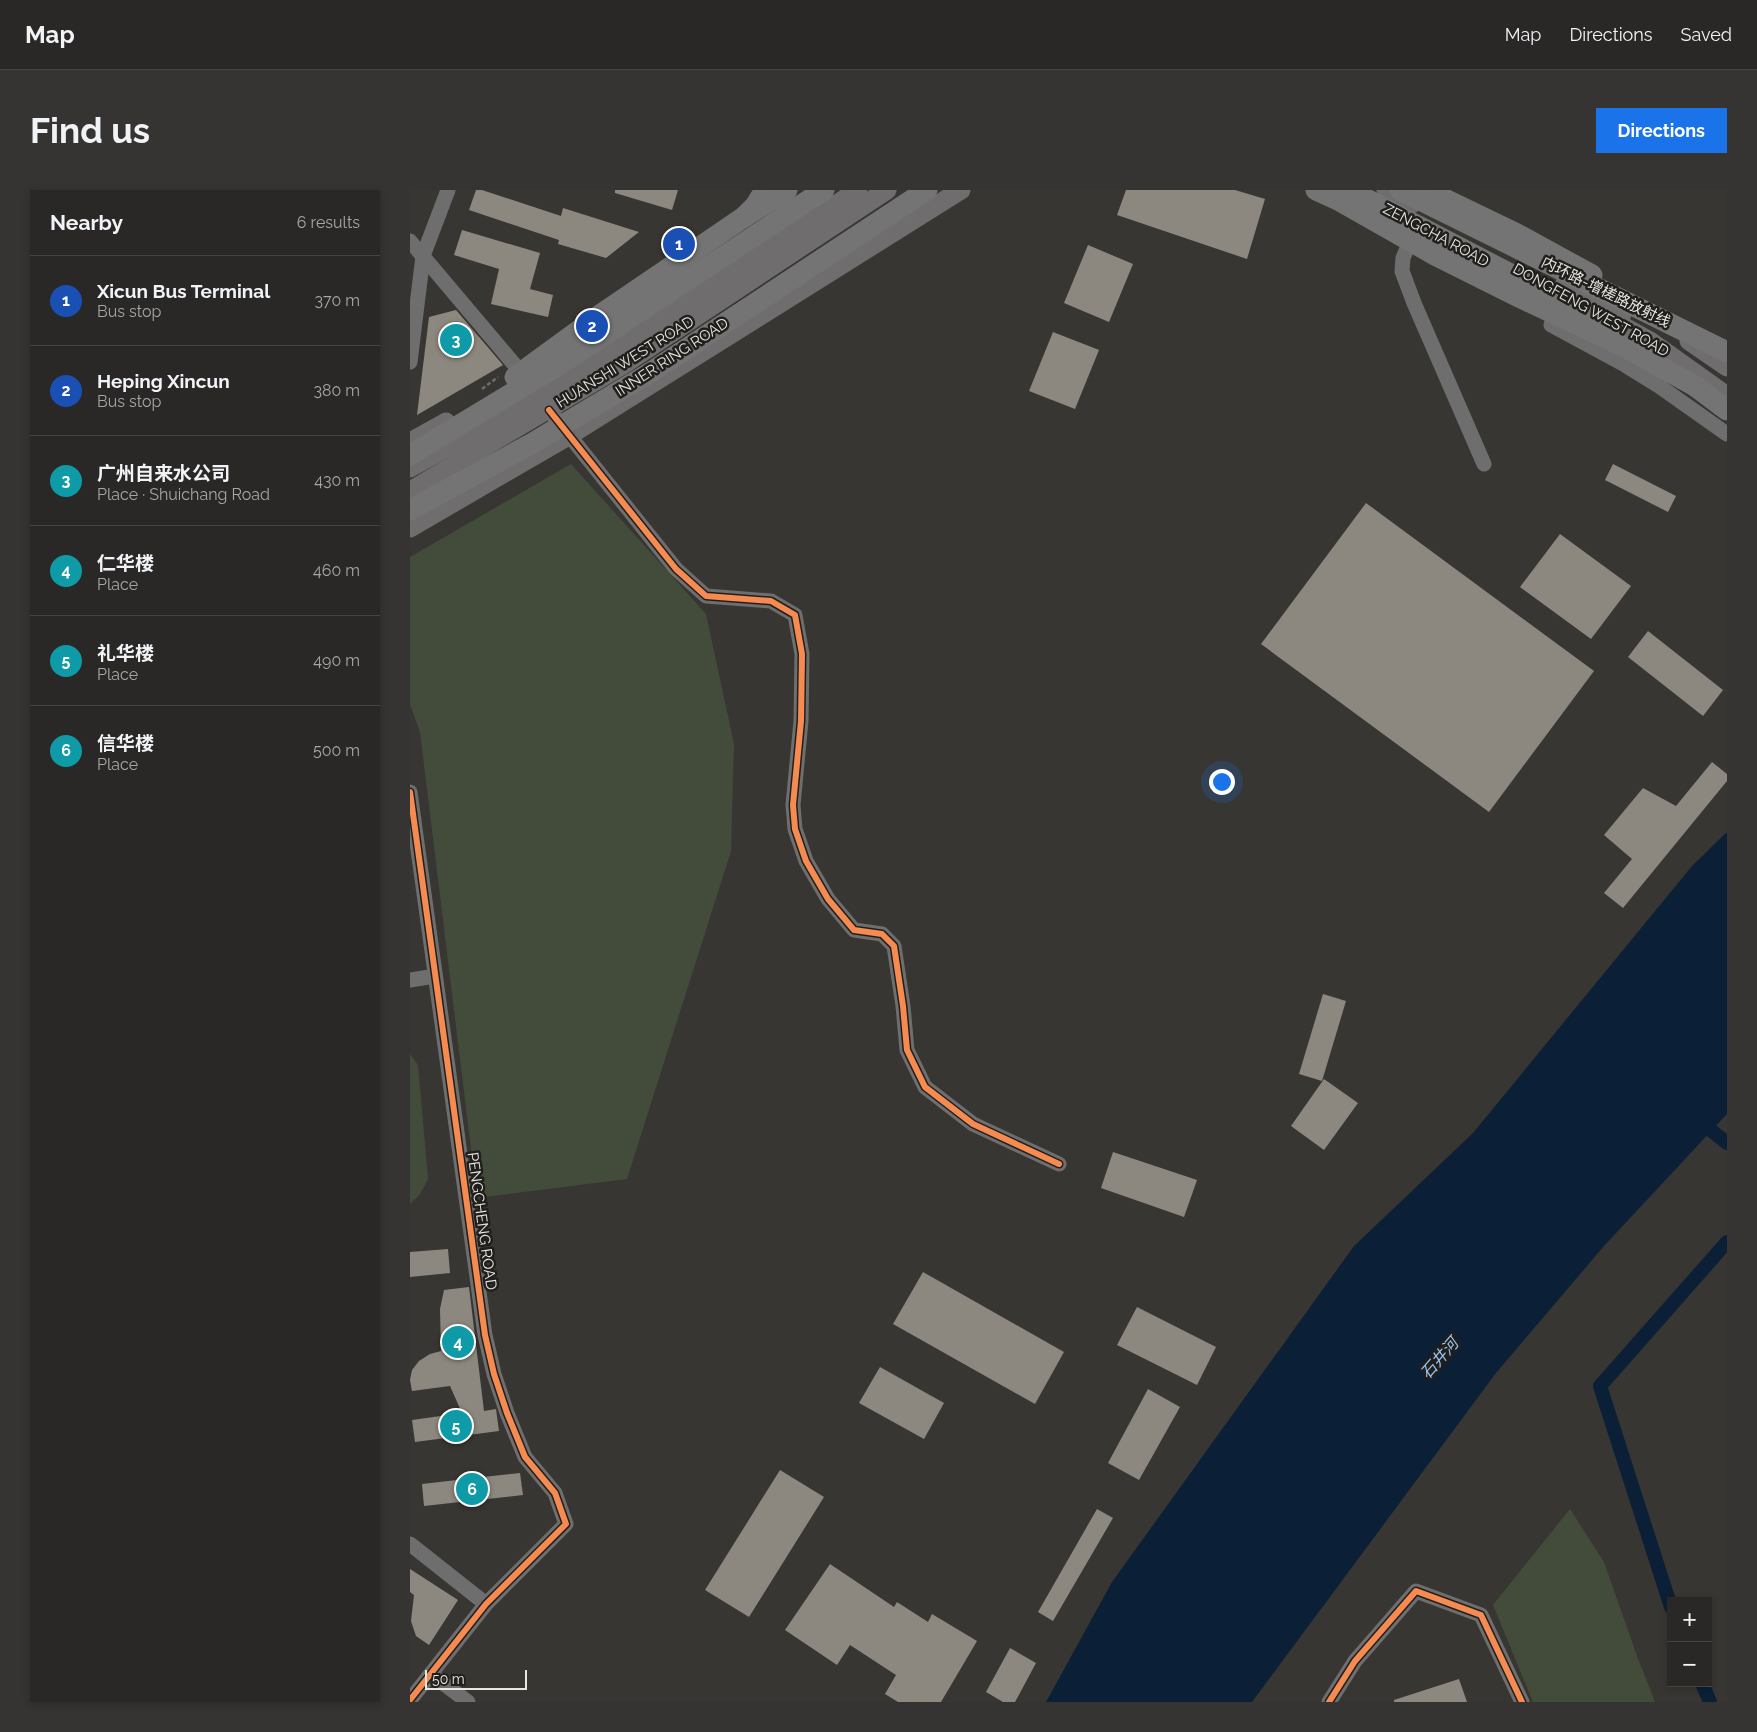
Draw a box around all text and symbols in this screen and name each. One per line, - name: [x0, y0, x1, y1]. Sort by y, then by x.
- text: Map: [25, 20, 75, 49]
- text: Map: [1505, 24, 1541, 45]
- text: Directions: [1569, 24, 1653, 45]
- text: Saved: [1681, 24, 1732, 45]
- button: Directions: [1596, 108, 1727, 153]
- text: Find us: [30, 110, 150, 151]
- street label: ZENGCHA ROAD: [1380, 200, 1492, 271]
- text: Nearby: [50, 210, 123, 235]
- text: 6 results: [297, 213, 360, 232]
- pin: 1: [663, 225, 695, 263]
- street label: 内环路-增槎路放射线: [1539, 253, 1673, 331]
- street label: DONGFENG WEST ROAD: [1510, 260, 1672, 361]
- text: Xicun Bus Terminal: [97, 280, 270, 302]
- text: 1: [62, 291, 70, 310]
- text: 370 m: [314, 291, 360, 310]
- text: Bus stop: [97, 302, 161, 321]
- pin: 2: [576, 307, 608, 345]
- street label: HUANSHI WEST ROAD: [553, 312, 697, 412]
- street label: INNER RING ROAD: [612, 314, 732, 400]
- pin: 3: [440, 321, 472, 359]
- text: Heping Xincun: [97, 370, 230, 392]
- text: 2: [61, 381, 71, 400]
- text: 380 m: [313, 381, 360, 400]
- text: Bus stop: [97, 392, 161, 411]
- text: 广州自来水公司: [97, 462, 230, 484]
- text: 3: [62, 471, 70, 490]
- text: 430 m: [314, 471, 360, 490]
- text: Place · Shuichang Road: [97, 485, 270, 504]
- text: 仁华楼: [97, 552, 154, 574]
- text: 4: [61, 561, 71, 580]
- text: 460 m: [313, 561, 360, 580]
- text: Place: [97, 575, 138, 594]
- text: 礼华楼: [97, 642, 154, 664]
- text: 5: [62, 651, 70, 670]
- text: 490 m: [313, 651, 360, 670]
- text: Place: [97, 665, 138, 684]
- text: 信华楼: [97, 732, 154, 754]
- text: 6: [61, 741, 71, 760]
- text: 500 m: [313, 741, 360, 760]
- text: Place: [97, 755, 138, 774]
- your location: [1209, 769, 1235, 795]
- street label: PENGCHENG ROAD: [463, 1151, 501, 1291]
- pin: 4: [442, 1323, 474, 1361]
- water label: 石井河: [1416, 1332, 1464, 1383]
- pin: 5: [440, 1407, 472, 1445]
- pin: 6: [456, 1470, 488, 1508]
- map controls: [1667, 1597, 1712, 1687]
- button: +: [1667, 1597, 1712, 1642]
- button: −: [1667, 1642, 1712, 1687]
- scale bar: [425, 1667, 528, 1690]
- text: 50 m: [432, 1671, 465, 1687]

